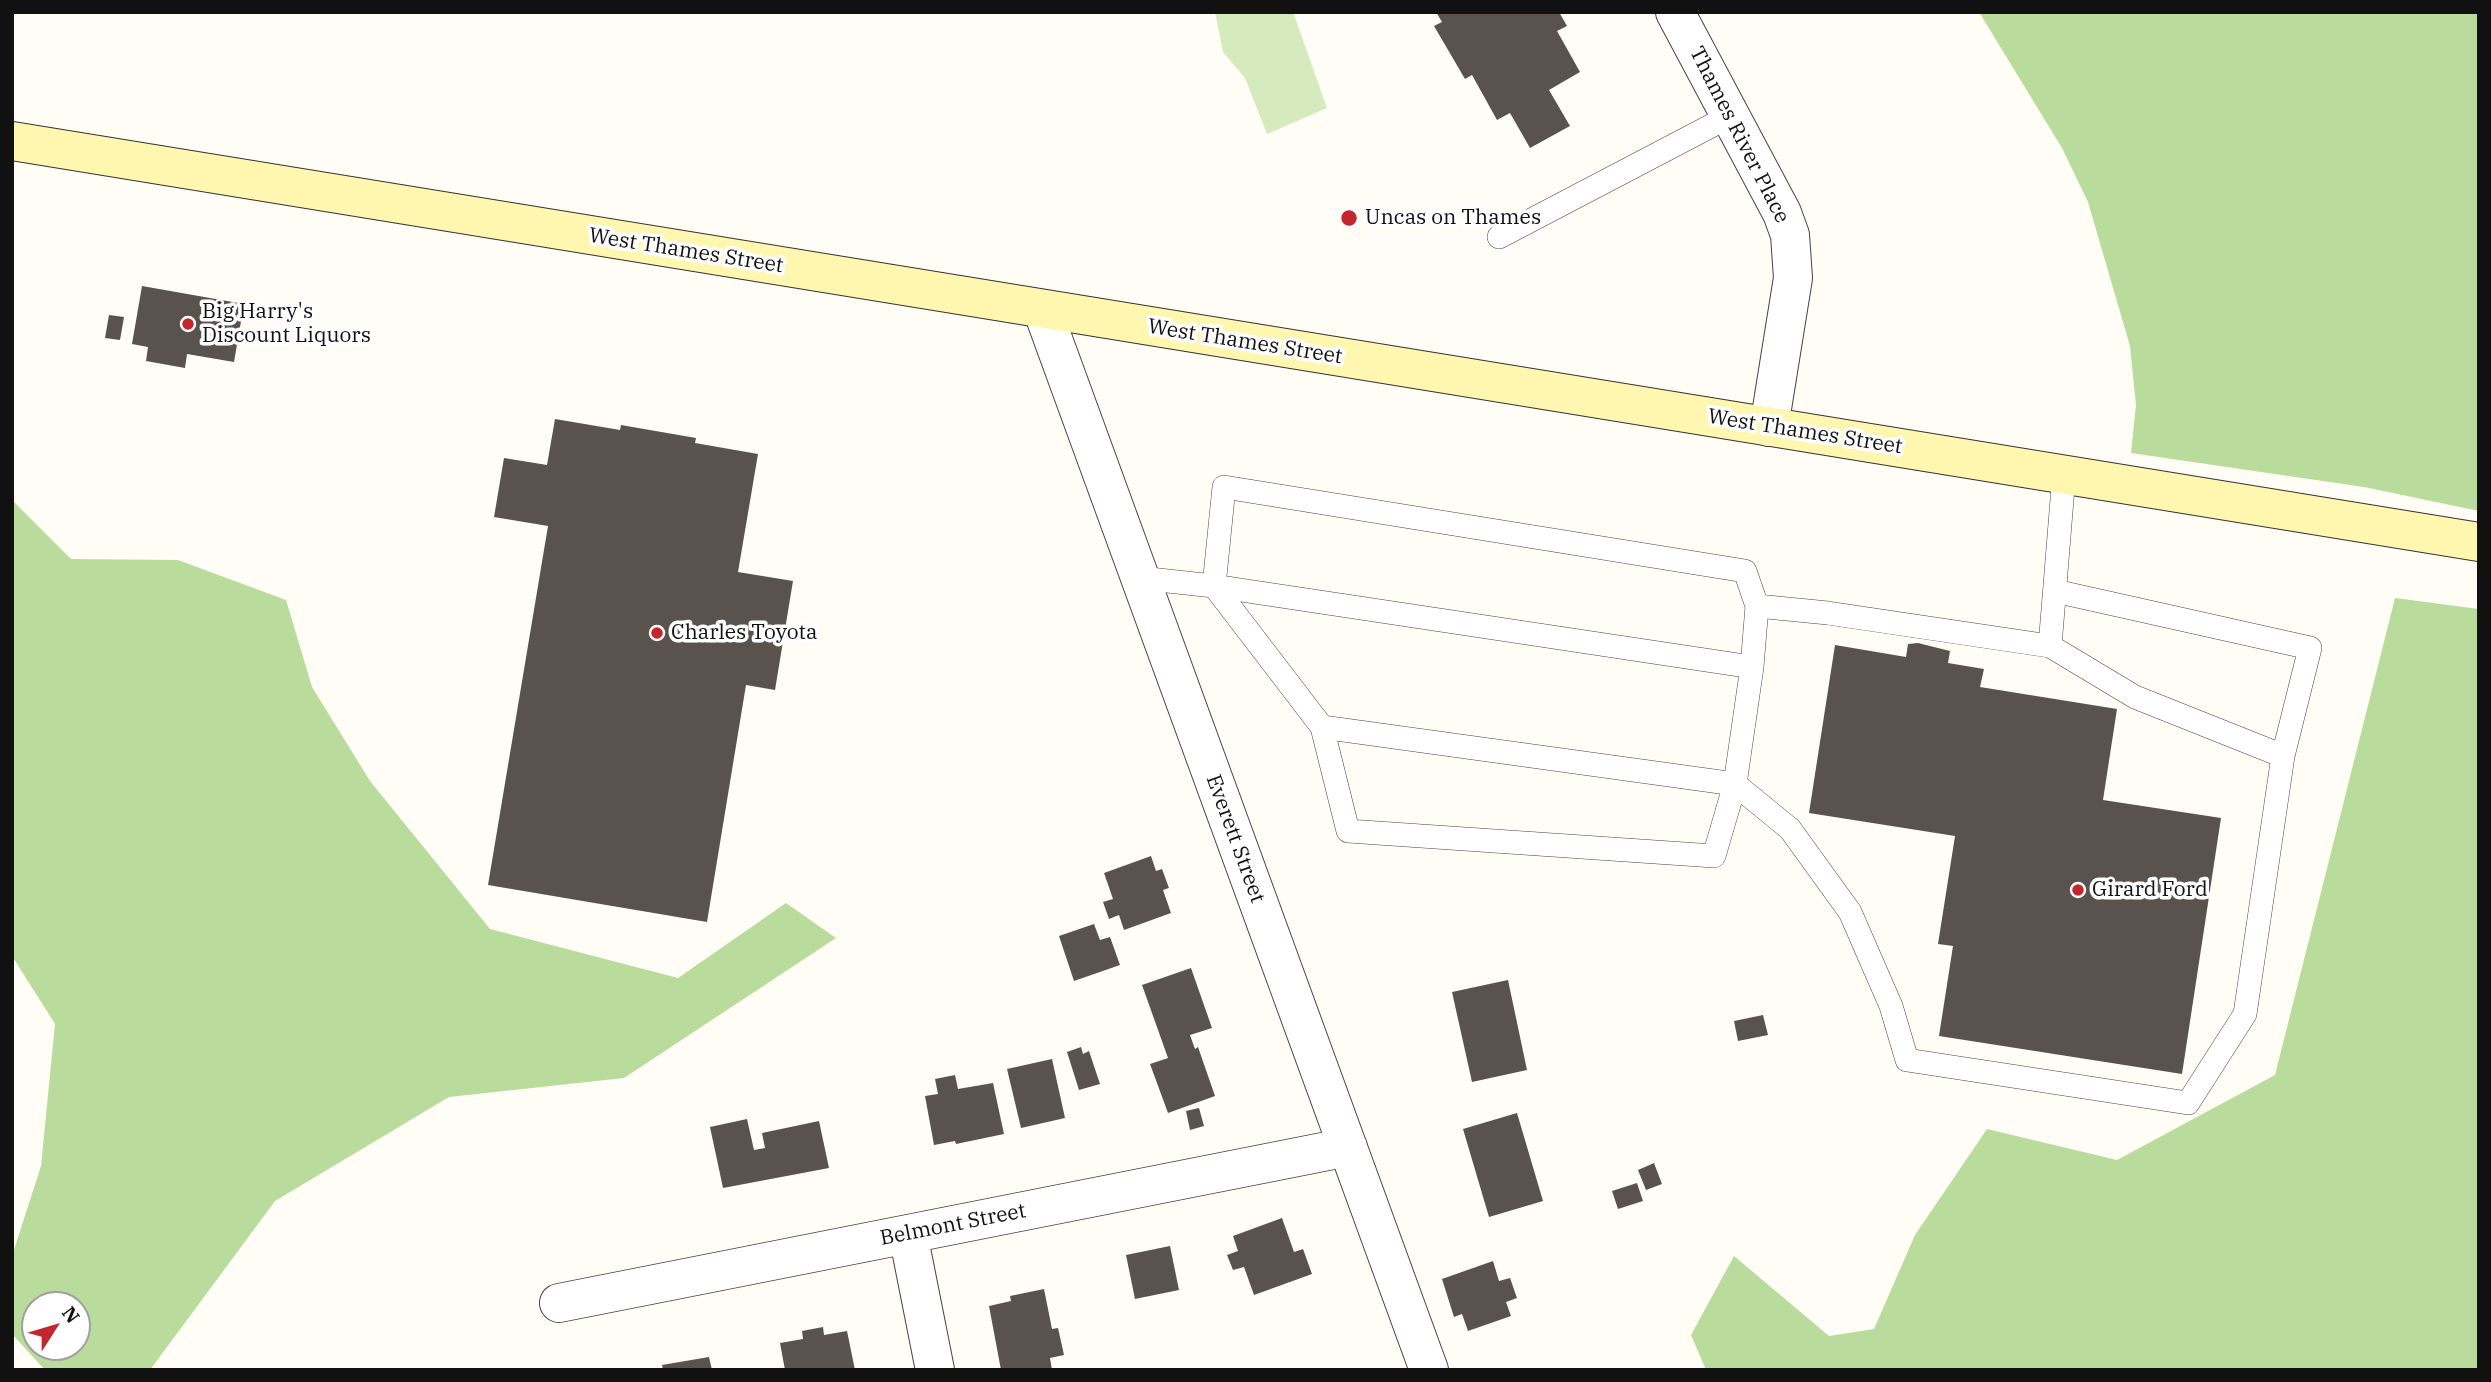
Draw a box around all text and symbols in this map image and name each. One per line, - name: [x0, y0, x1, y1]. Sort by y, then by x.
- street label: Thames River Place: [1684, 43, 1794, 227]
- place label: Uncas on Thames: [1365, 205, 1541, 231]
- marker: Uncas on Thames: [1339, 208, 1359, 228]
- street label: West Thames Street: [587, 223, 785, 279]
- place label: Big Harry's Discount Liquors: [202, 299, 371, 349]
- street label: West Thames Street: [1146, 314, 1344, 370]
- marker: Big Harry's Discount Liquors: [180, 316, 196, 332]
- street label: West Thames Street: [1706, 404, 1904, 460]
- place label: Charles Toyota: [671, 620, 817, 646]
- marker: Charles Toyota: [649, 625, 665, 641]
- street label: Everett Street: [1200, 771, 1270, 907]
- place label: Girard Ford: [2092, 877, 2208, 903]
- marker: Girard Ford: [2070, 882, 2086, 898]
- street label: Belmont Street: [878, 1198, 1028, 1252]
- north arrow: [21, 1291, 91, 1361]
- text: N: [57, 1301, 85, 1328]

